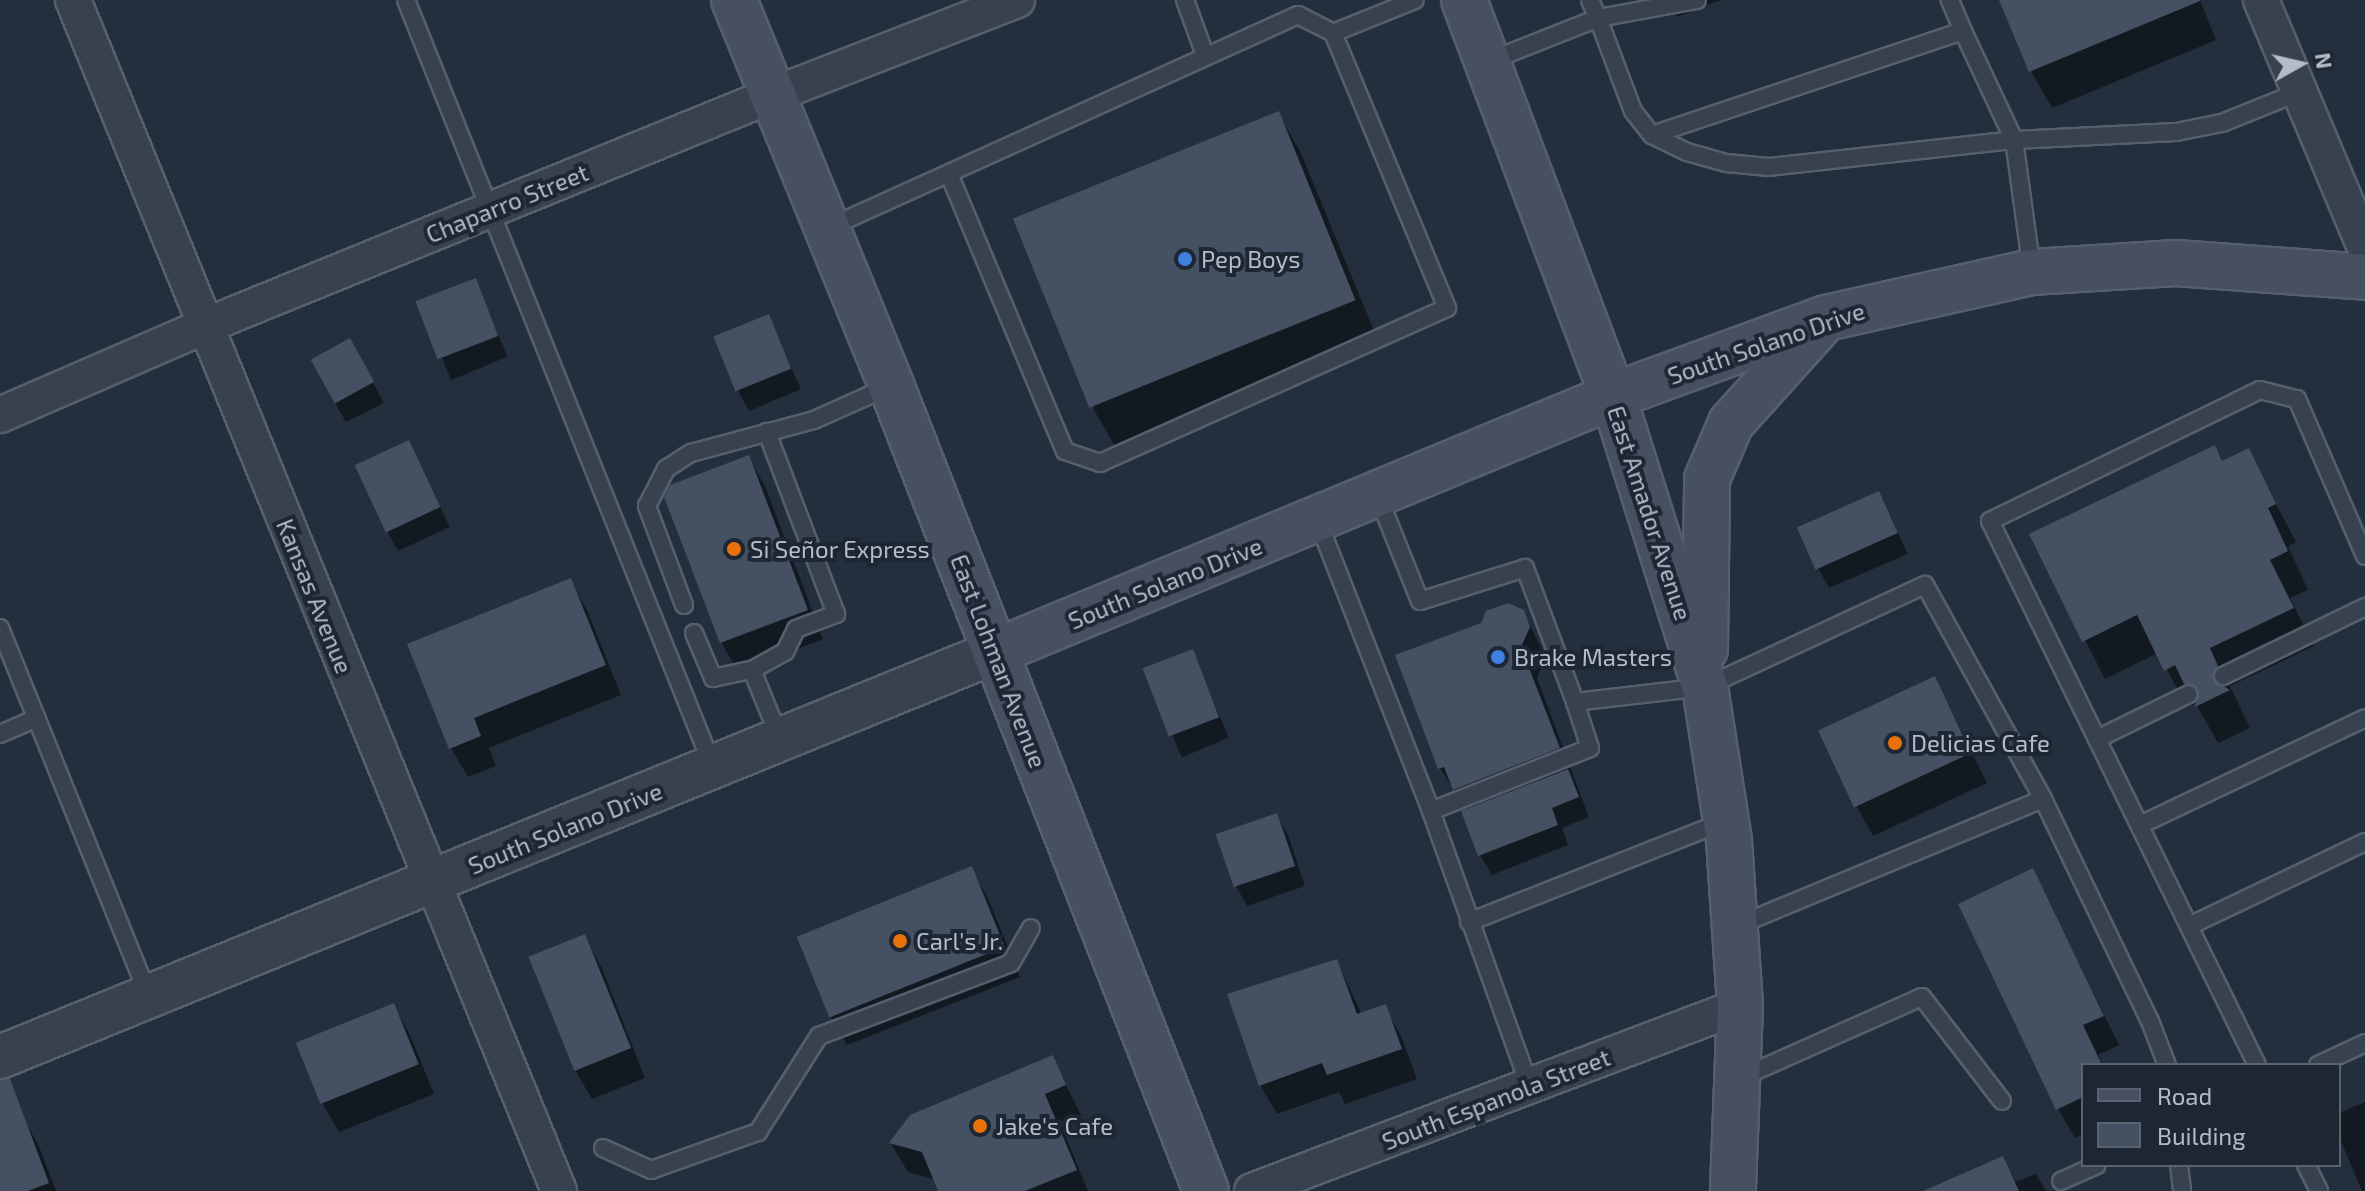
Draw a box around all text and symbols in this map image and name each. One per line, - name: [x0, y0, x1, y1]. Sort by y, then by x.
- north arrow: [2261, 24, 2341, 104]
- text: N: [2311, 51, 2339, 70]
- street label: Chaparro Street: [422, 157, 592, 249]
- place label: Pep Boys: [1201, 245, 1300, 273]
- marker: Pep Boys: [1176, 250, 1194, 268]
- street label: South Solano Drive: [1664, 296, 1868, 390]
- street label: East Amador Avenue: [1602, 401, 1698, 625]
- street label: Kansas Avenue: [271, 514, 359, 678]
- street label: South Solano Drive: [1064, 531, 1266, 635]
- place label: Si Señor Express: [750, 535, 930, 563]
- marker: Si Señor Express: [725, 540, 743, 558]
- street label: East Lohman Avenue: [945, 550, 1053, 772]
- place label: Brake Masters: [1514, 643, 1672, 671]
- marker: Brake Masters: [1489, 648, 1507, 666]
- place label: Delicias Cafe: [1911, 729, 2050, 757]
- marker: Delicias Cafe: [1886, 734, 1904, 752]
- street label: South Solano Drive: [464, 776, 666, 880]
- place label: Carl's Jr.: [916, 927, 1004, 955]
- marker: Carl's Jr.: [891, 932, 909, 950]
- street label: South Espanola Street: [1378, 1042, 1614, 1156]
- legend: [2081, 1063, 2341, 1167]
- text: Road: [2157, 1081, 2212, 1110]
- place label: Jake's Cafe: [996, 1112, 1113, 1140]
- marker: Jake's Cafe: [971, 1117, 989, 1135]
- text: Building: [2157, 1121, 2246, 1150]

